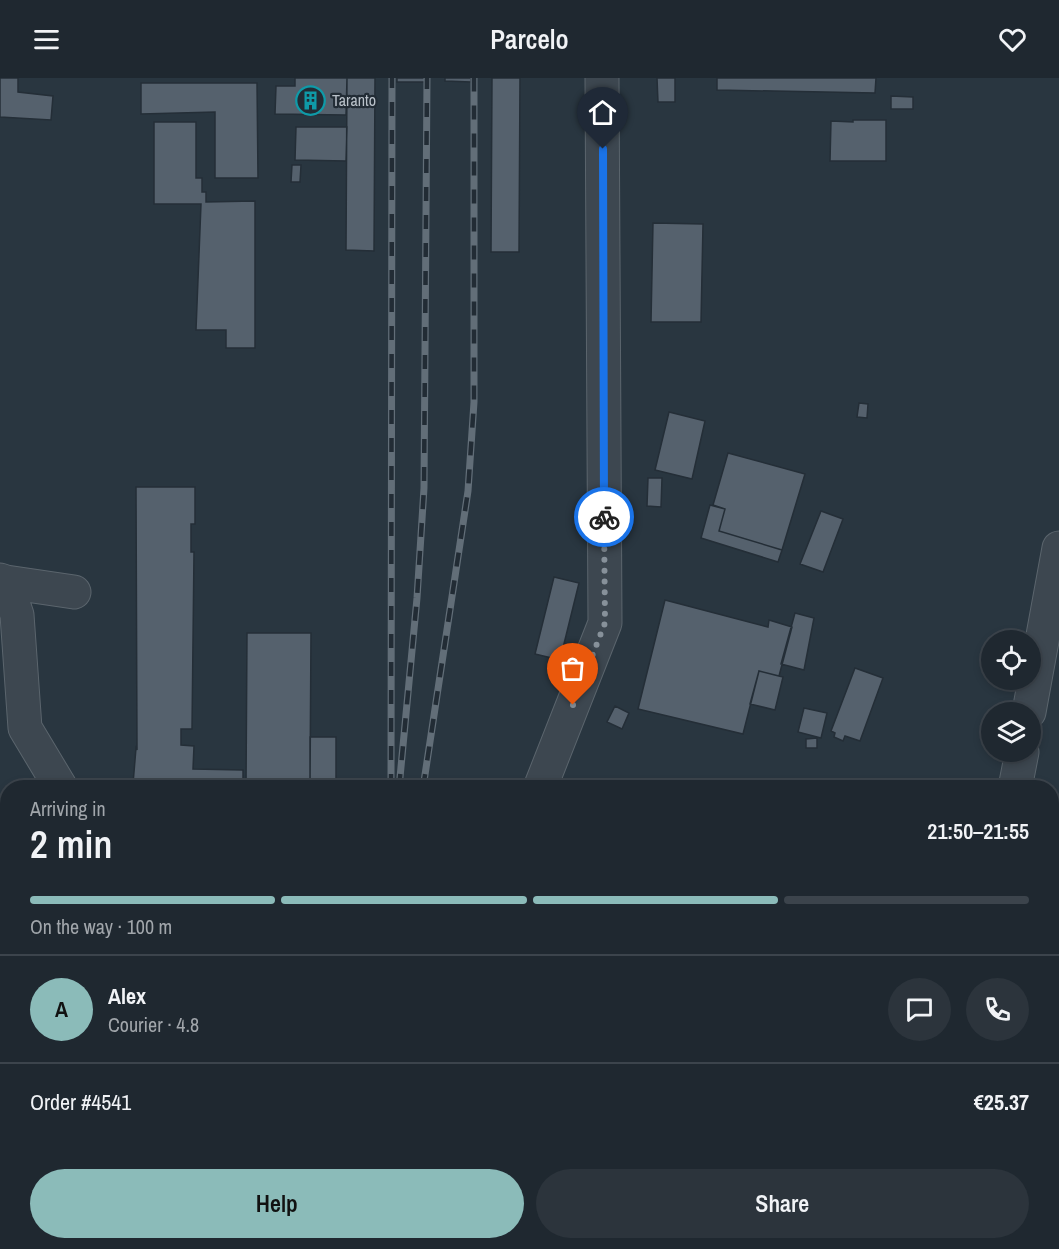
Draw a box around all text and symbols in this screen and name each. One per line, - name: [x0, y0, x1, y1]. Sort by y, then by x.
- text: Parcelo: [490, 21, 569, 57]
- icon: menu: [30, 23, 63, 56]
- icon: heart: [996, 23, 1029, 56]
- building icon: Taranto: [295, 84, 327, 116]
- pin: [577, 87, 628, 149]
- place label: Taranto: [332, 89, 376, 111]
- icon: home: [586, 96, 619, 129]
- courier: [574, 487, 634, 547]
- icon: bike: [588, 501, 621, 534]
- map controls: [981, 630, 1041, 762]
- button: locate: [981, 630, 1041, 690]
- pin: [547, 643, 598, 705]
- icon: bag: [556, 652, 589, 685]
- button: layers: [981, 702, 1041, 762]
- text: Arriving in: [30, 795, 106, 822]
- text: 21:50–21:55: [927, 816, 1029, 846]
- text: 2 min: [30, 818, 112, 870]
- text: On the way · 100 m: [30, 913, 172, 940]
- button: chat: [888, 978, 951, 1041]
- button: phone: [966, 978, 1029, 1041]
- text: Alex: [108, 981, 146, 1011]
- text: A: [55, 994, 68, 1024]
- text: Courier · 4.8: [108, 1011, 199, 1038]
- text: Order #4541: [30, 1087, 131, 1117]
- text: €25.37: [974, 1087, 1029, 1117]
- button: Help: [30, 1169, 524, 1238]
- button: Share: [536, 1169, 1029, 1238]

